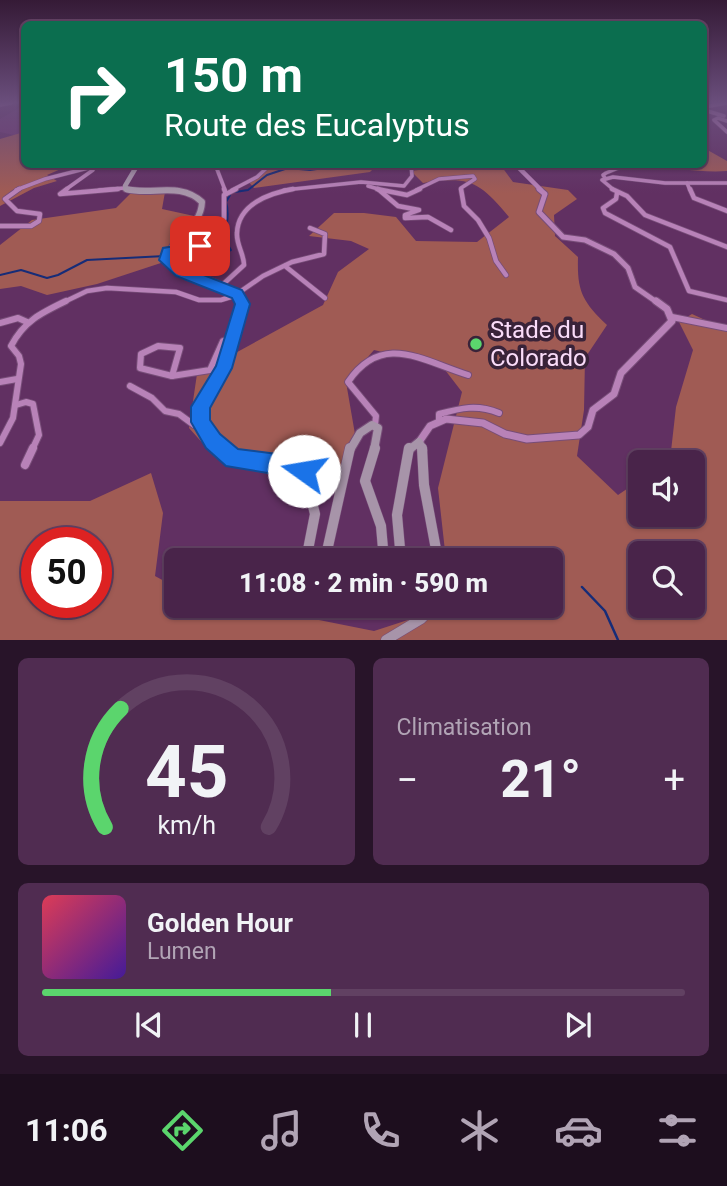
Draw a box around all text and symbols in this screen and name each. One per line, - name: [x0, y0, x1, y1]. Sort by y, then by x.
- text: 150 m: [164, 47, 303, 104]
- icon: right: [49, 49, 140, 140]
- text: Route des Eucalyptus: [164, 106, 470, 144]
- pin: [170, 216, 230, 276]
- icon: arrive: [181, 227, 219, 265]
- place label: Stade du Colorado: [490, 316, 587, 372]
- marker: Stade du Colorado: [468, 336, 484, 352]
- position arrow: [267, 434, 341, 508]
- map controls: [628, 450, 705, 618]
- button: sound: [628, 450, 705, 527]
- speed limit sign: 50: [21, 527, 112, 618]
- button: search: [628, 541, 705, 618]
- text: 11:08 · 2 min · 590 m: [239, 568, 488, 598]
- text: Climatisation: [397, 714, 532, 741]
- text: 45: [144, 730, 228, 816]
- text: 21°: [501, 749, 581, 810]
- text: −: [397, 758, 418, 802]
- text: +: [663, 758, 685, 802]
- text: km/h: [157, 811, 216, 840]
- text: Golden Hour: [147, 908, 293, 938]
- text: Lumen: [147, 938, 217, 965]
- icon: previous: [130, 1006, 168, 1044]
- icon: pause: [344, 1006, 382, 1044]
- icon: next: [559, 1006, 597, 1044]
- icon: directions: [158, 1106, 207, 1155]
- icon: music: [257, 1106, 306, 1155]
- icon: phone: [356, 1106, 405, 1155]
- icon: climate: [455, 1106, 504, 1155]
- icon: car: [554, 1106, 603, 1155]
- icon: filters: [653, 1106, 702, 1155]
- text: 11:06: [25, 1111, 107, 1149]

